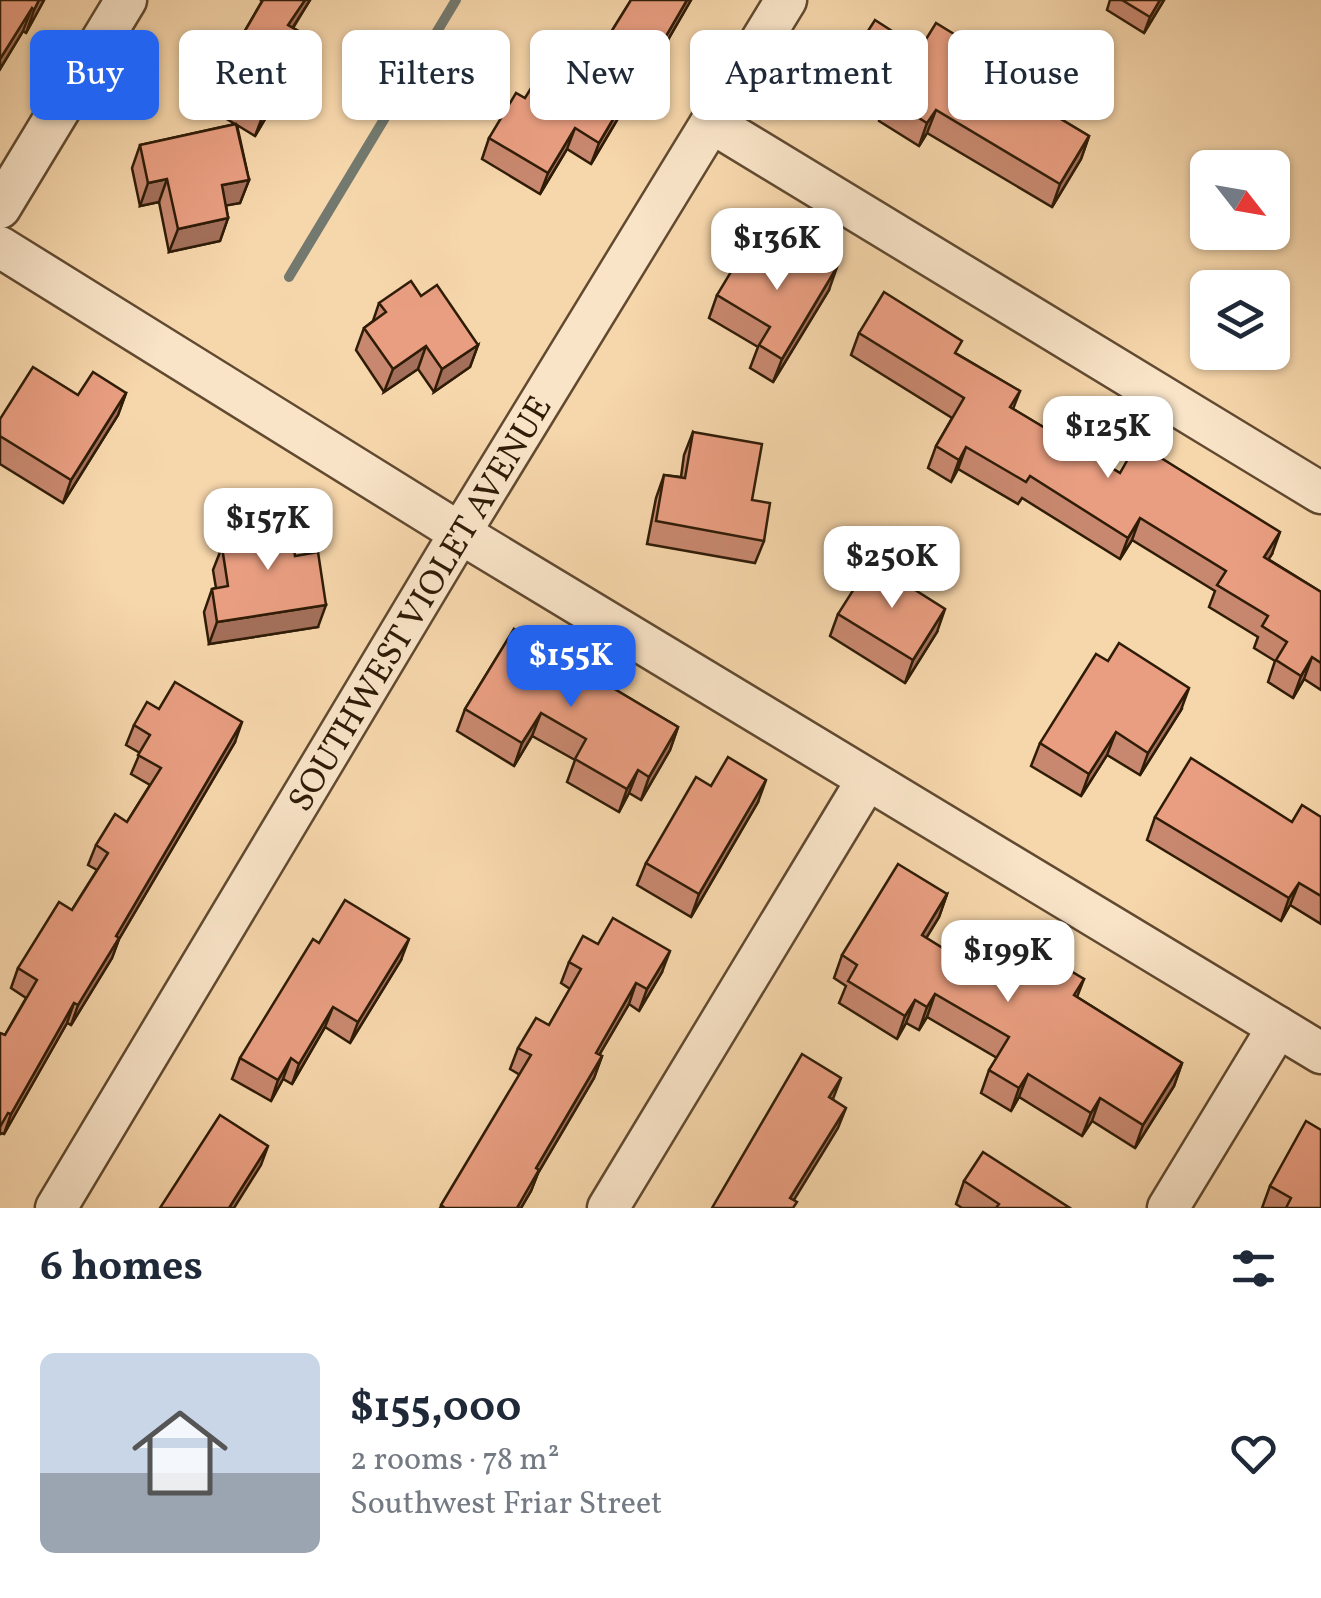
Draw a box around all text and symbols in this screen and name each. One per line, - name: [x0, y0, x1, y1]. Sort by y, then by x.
- chip: Buy: [30, 30, 159, 120]
- chip: Rent: [179, 30, 322, 120]
- chip: Filters: [342, 30, 510, 120]
- chip: New: [530, 30, 670, 120]
- chip: Apartment: [690, 30, 928, 120]
- chip: House: [948, 30, 1114, 120]
- north arrow: [1190, 150, 1290, 250]
- map controls: [1190, 150, 1290, 370]
- pin: $136K: [707, 208, 847, 293]
- text: $136K: [733, 218, 821, 262]
- button: layers: [1190, 270, 1290, 370]
- street label: SOUTHWEST VIOLET AVENUE: [278, 388, 565, 821]
- pin: $125K: [1038, 396, 1178, 481]
- text: $125K: [1065, 406, 1151, 450]
- pin: $157K: [198, 488, 338, 573]
- text: $157K: [226, 498, 310, 542]
- pin: $250K: [822, 526, 962, 611]
- text: $250K: [846, 536, 938, 580]
- pin: $155K: [501, 625, 641, 710]
- text: $155K: [529, 635, 613, 679]
- pin: $199K: [938, 920, 1078, 1005]
- text: $199K: [963, 930, 1053, 974]
- text: 6 homes: [40, 1239, 203, 1298]
- icon: filters: [1226, 1241, 1281, 1296]
- text: $155,000: [350, 1380, 521, 1439]
- icon: home: [120, 1393, 240, 1513]
- icon: heart: [1226, 1426, 1281, 1481]
- text: 2 rooms · 78 m²: [350, 1439, 560, 1483]
- text: Southwest Friar Street: [350, 1483, 662, 1527]

